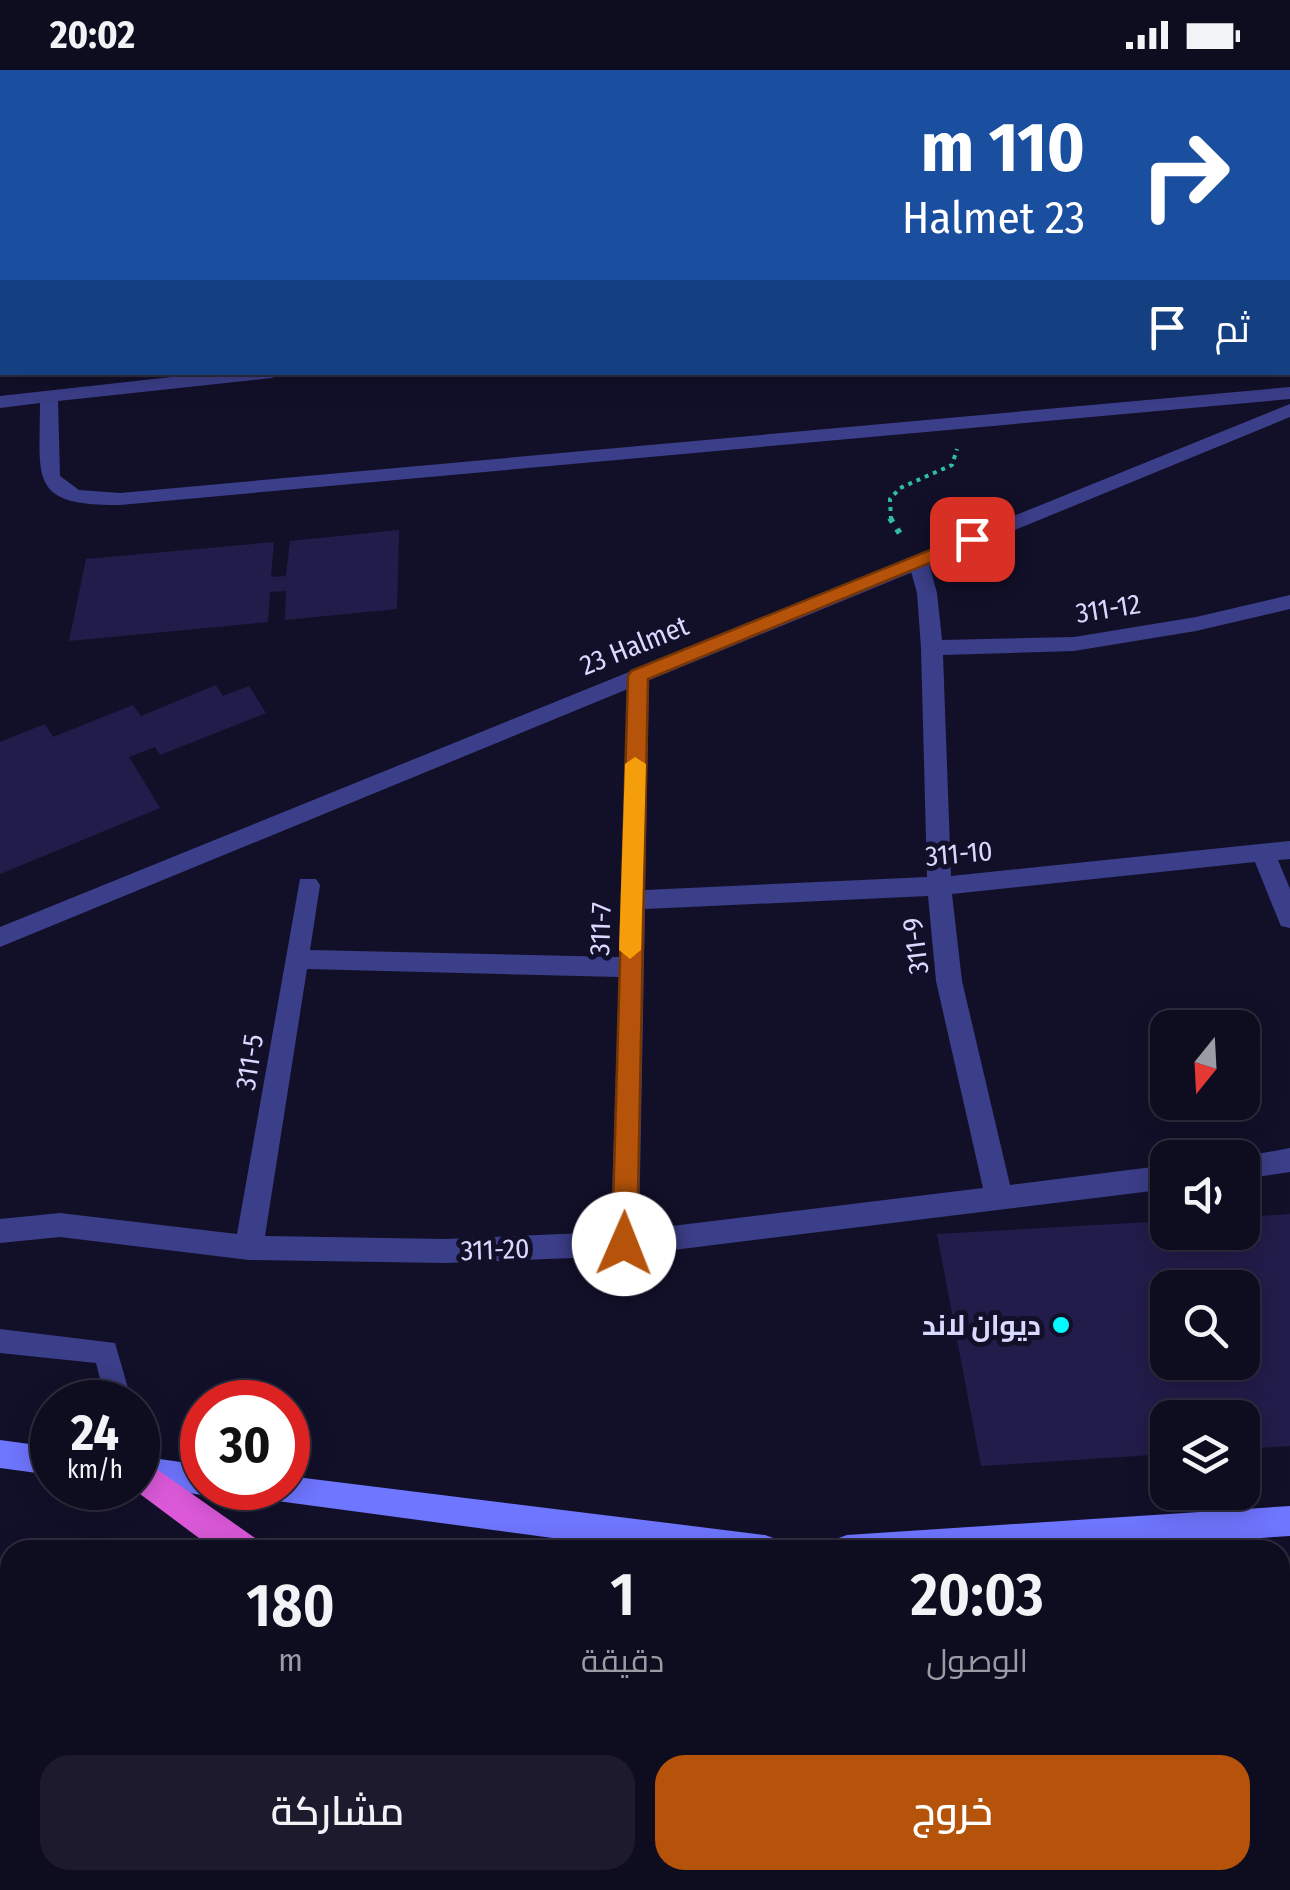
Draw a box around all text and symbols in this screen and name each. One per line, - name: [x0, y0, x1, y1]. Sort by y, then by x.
- text: 20:02: [50, 12, 135, 58]
- text: 110 m: [921, 106, 1085, 190]
- icon: right: [1120, 110, 1250, 240]
- text: 23 Halmet: [902, 191, 1085, 245]
- icon: arrive: [1140, 300, 1195, 355]
- text: ثم: [1215, 306, 1250, 352]
- pin: [930, 497, 1015, 582]
- icon: arrive: [945, 512, 1000, 567]
- street label: 311-12: [1073, 587, 1143, 630]
- street label: 23 Halmet: [575, 609, 694, 682]
- street label: 311-10: [924, 834, 994, 873]
- street label: 311-7: [583, 902, 618, 956]
- street label: 311-9: [896, 916, 935, 976]
- north arrow: [1150, 1010, 1260, 1120]
- map controls: [1150, 1010, 1260, 1510]
- street label: 311-5: [229, 1032, 270, 1092]
- button: sound: [1150, 1140, 1260, 1250]
- position arrow: [572, 1192, 676, 1296]
- street label: 311-20: [460, 1232, 530, 1267]
- button: search: [1150, 1270, 1260, 1380]
- place label: دیوان لاند: [922, 1309, 1041, 1342]
- marker: دیوان لاند: [1050, 1314, 1072, 1336]
- speed limit sign: 30: [180, 1380, 310, 1510]
- button: layers: [1150, 1400, 1260, 1510]
- text: 24: [71, 1403, 119, 1463]
- text: km/h: [67, 1455, 123, 1485]
- text: 1: [610, 1559, 635, 1631]
- text: 20:03: [910, 1559, 1044, 1631]
- text: 180: [246, 1570, 335, 1642]
- text: m: [278, 1641, 303, 1679]
- text: دقيقة: [581, 1642, 664, 1680]
- text: الوصول: [926, 1642, 1028, 1680]
- button: مشاركة: [40, 1755, 635, 1870]
- button: خروج: [655, 1755, 1250, 1870]

